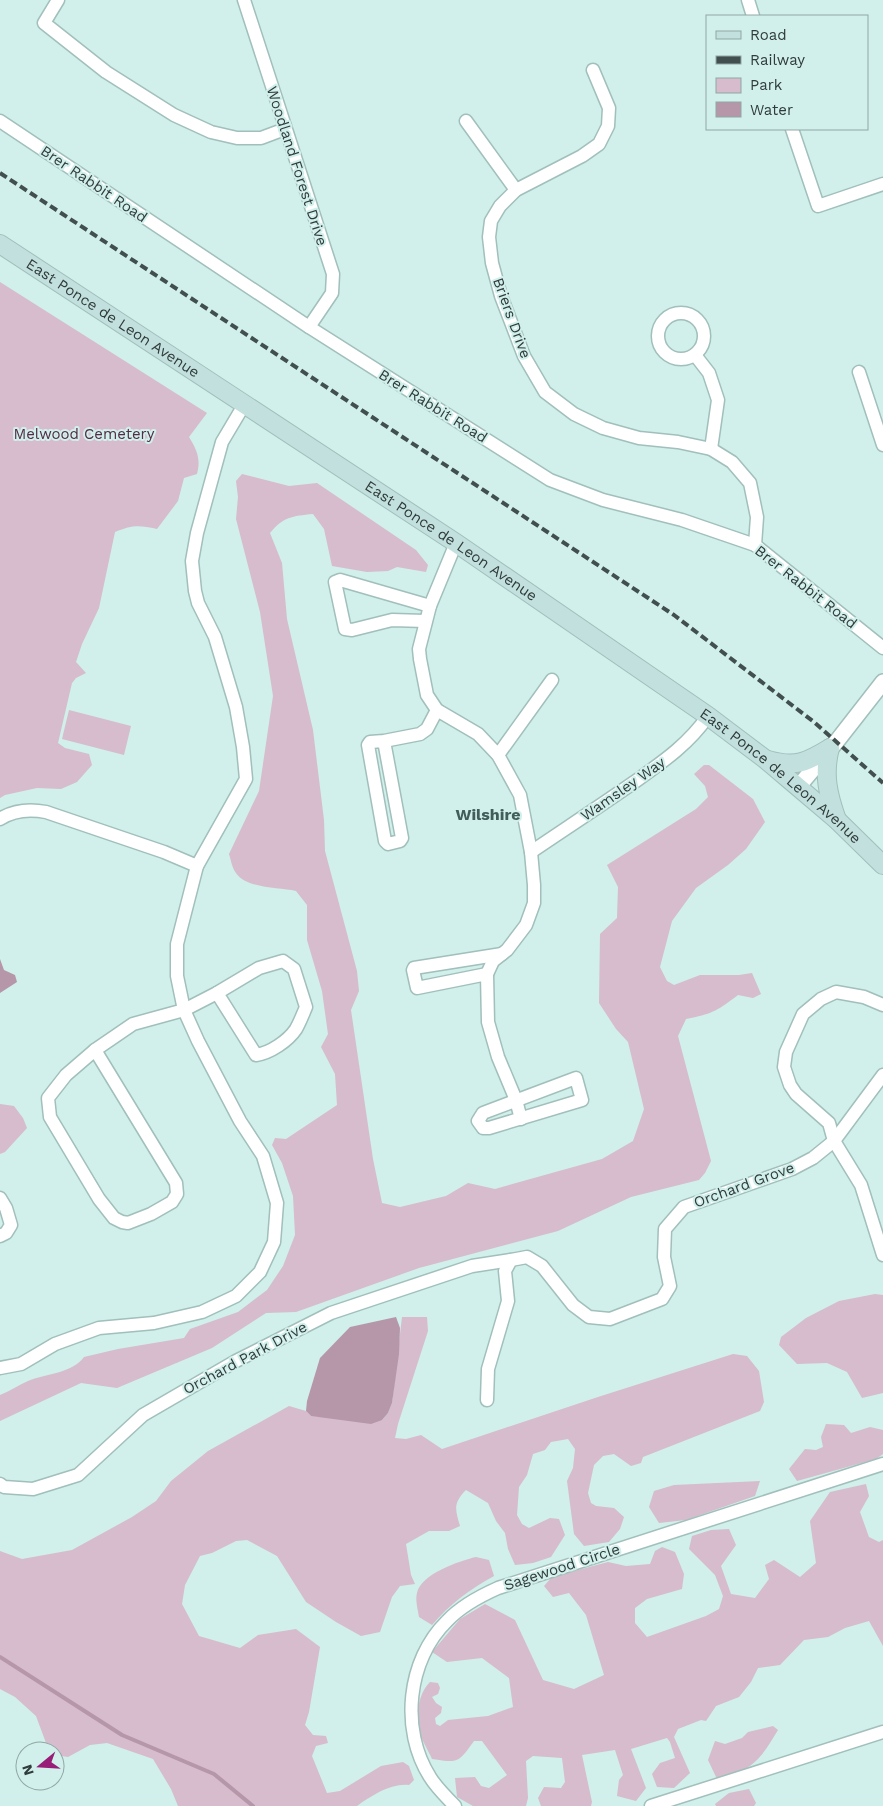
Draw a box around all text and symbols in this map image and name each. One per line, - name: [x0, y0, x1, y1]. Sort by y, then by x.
- legend: [706, 15, 868, 130]
- text: Road: [750, 26, 787, 44]
- text: Railway: [750, 51, 805, 69]
- text: Park: [750, 76, 783, 94]
- street label: Woodland Forest Drive: [263, 84, 331, 248]
- text: Water: [750, 101, 793, 119]
- street label: Brer Rabbit Road: [37, 142, 151, 226]
- street label: East Ponce de Leon Avenue: [23, 255, 203, 381]
- street label: Briers Drive: [489, 275, 535, 361]
- street label: Brer Rabbit Road: [375, 365, 491, 447]
- park label: Melwood Cemetery: [14, 425, 155, 443]
- street label: East Ponce de Leon Avenue: [362, 477, 541, 605]
- street label: Brer Rabbit Road: [751, 542, 861, 632]
- street label: East Ponce de Leon Avenue: [697, 704, 865, 847]
- street label: Wamsley Way: [577, 753, 669, 825]
- district label: Wilshire: [456, 805, 521, 824]
- street label: Orchard Grove: [691, 1158, 797, 1212]
- street label: Orchard Park Drive: [180, 1318, 310, 1398]
- street label: Sagewood Circle: [502, 1540, 622, 1594]
- north arrow: [15, 1741, 65, 1791]
- text: N: [18, 1763, 37, 1777]

